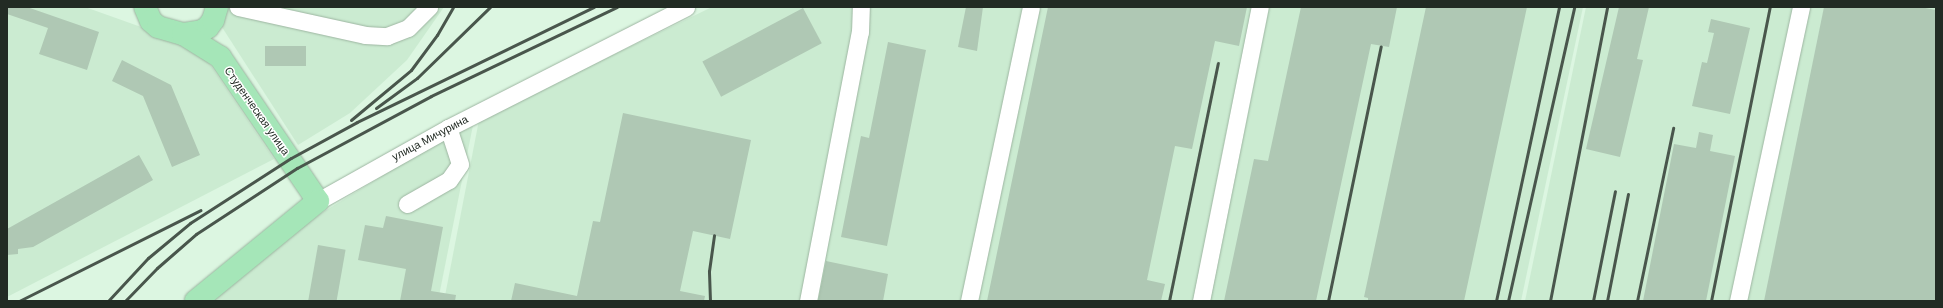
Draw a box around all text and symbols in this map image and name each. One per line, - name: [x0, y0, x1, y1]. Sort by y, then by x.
- street label: Студенческая улица: [222, 64, 292, 158]
- street label: улица Мичурина: [390, 112, 470, 164]

